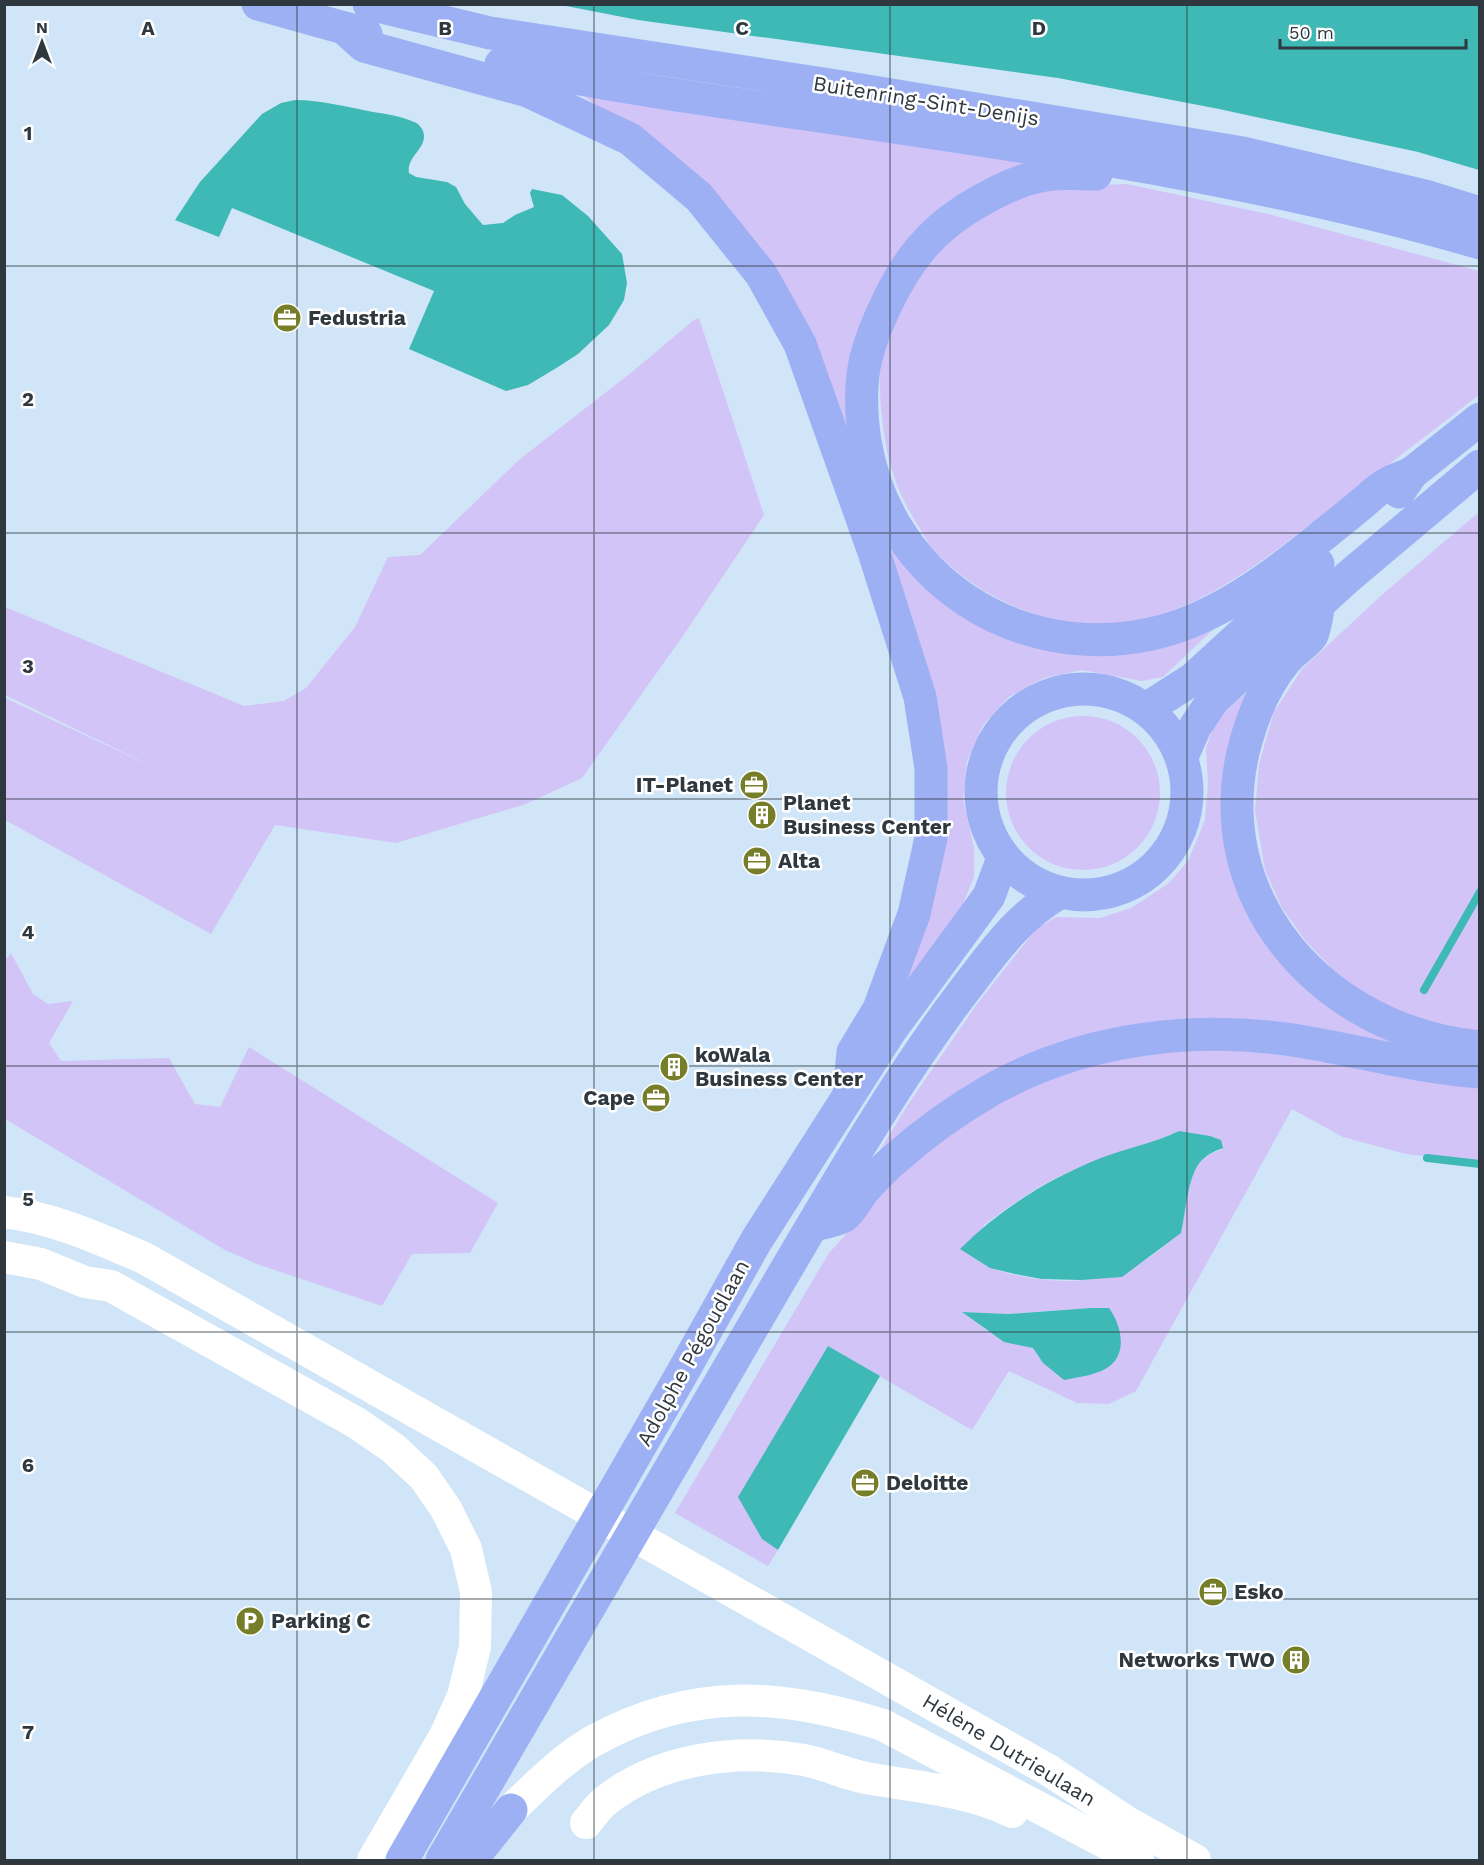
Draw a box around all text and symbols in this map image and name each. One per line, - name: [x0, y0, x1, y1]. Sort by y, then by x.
- north arrow: [12, 12, 72, 72]
- scale bar: [1280, 12, 1466, 50]
- text: A: [141, 16, 155, 40]
- text: B: [438, 16, 452, 40]
- text: C: [735, 16, 749, 40]
- text: D: [1032, 16, 1046, 40]
- text: N: [36, 18, 48, 37]
- text: 50 m: [1289, 22, 1334, 43]
- street label: Buitenring-Sint-Denijs: [811, 70, 1041, 131]
- text: 1: [24, 121, 32, 145]
- office icon: Fedustria: [271, 302, 303, 334]
- place label: Fedustria: [308, 305, 407, 330]
- text: 2: [22, 387, 34, 411]
- text: 3: [22, 654, 34, 678]
- office icon: IT-Planet: [738, 769, 770, 801]
- place label: IT-Planet: [636, 772, 733, 797]
- place label: Planet Business Center: [783, 790, 951, 839]
- building icon: Planet Business Center: [746, 799, 778, 831]
- office icon: Alta: [741, 845, 773, 877]
- place label: Alta: [778, 848, 821, 873]
- text: 4: [22, 920, 35, 944]
- place label: koWala Business Center: [695, 1042, 863, 1091]
- building icon: koWala Business Center: [658, 1051, 690, 1083]
- office icon: Cape: [640, 1082, 672, 1114]
- place label: Cape: [583, 1085, 635, 1110]
- text: 5: [22, 1187, 34, 1211]
- street label: Adolphe Pégoudlaan: [631, 1255, 754, 1450]
- text: 6: [22, 1453, 34, 1477]
- office icon: Deloitte: [849, 1467, 881, 1499]
- place label: Deloitte: [886, 1470, 969, 1495]
- office icon: Esko: [1197, 1576, 1229, 1608]
- place label: Esko: [1234, 1579, 1284, 1604]
- parking icon: Parking C: [234, 1605, 266, 1637]
- place label: Parking C: [271, 1608, 370, 1633]
- building icon: Networks TWO: [1280, 1644, 1312, 1676]
- place label: Networks TWO: [1118, 1647, 1275, 1672]
- street label: Hélène Dutrieulaan: [918, 1688, 1100, 1811]
- text: 7: [22, 1720, 34, 1744]

